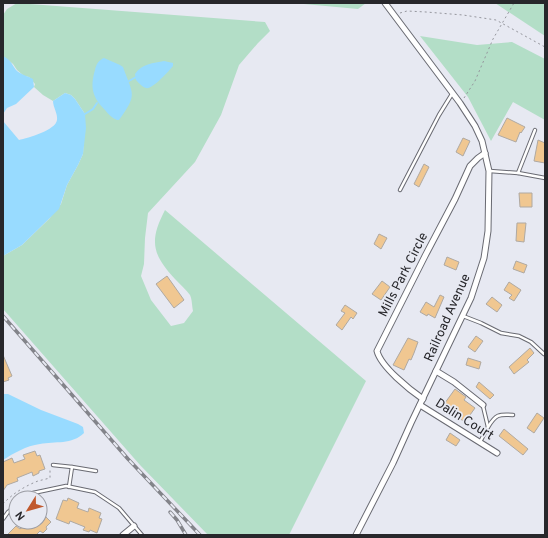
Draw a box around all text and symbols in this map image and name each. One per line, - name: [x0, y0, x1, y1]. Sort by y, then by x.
- street label: Mills Park Circle: [376, 230, 432, 320]
- street label: Railroad Avenue: [421, 272, 475, 364]
- street label: Dalin Court: [432, 396, 496, 444]
- north arrow: [8, 490, 48, 530]
- text: N: [13, 508, 29, 523]

